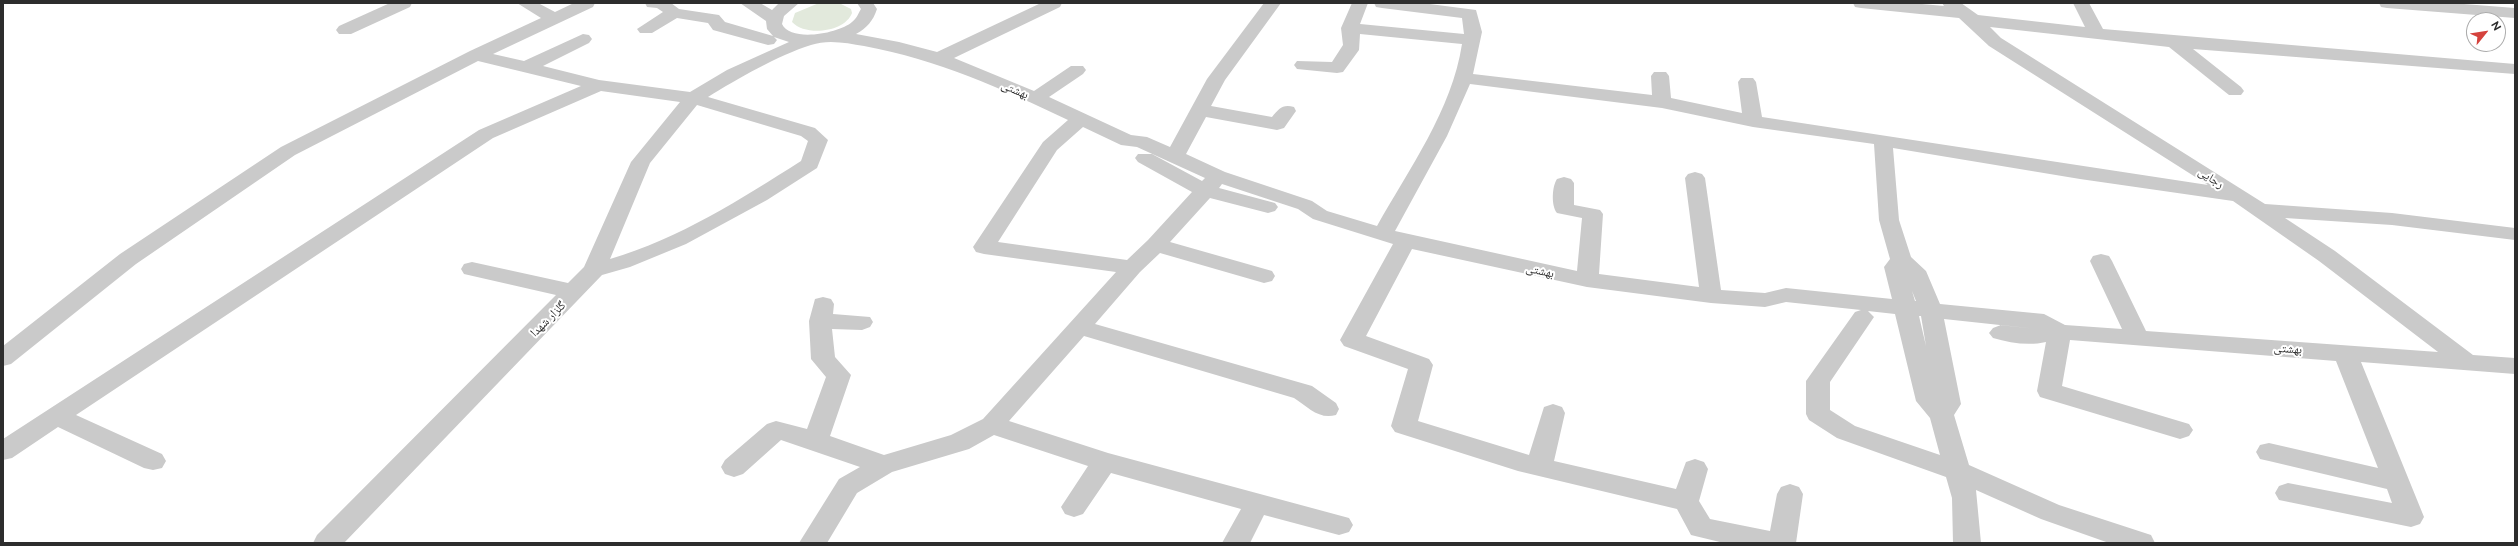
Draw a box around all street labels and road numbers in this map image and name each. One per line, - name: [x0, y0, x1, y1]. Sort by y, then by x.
- street label: بهشتی: [999, 78, 1031, 102]
- street label: رجایی: [2195, 164, 2227, 192]
- street label: بهشتی: [1525, 261, 1555, 281]
- street label: گلزار شهدا: [527, 298, 569, 340]
- street label: بهشتی: [2273, 341, 2303, 357]

